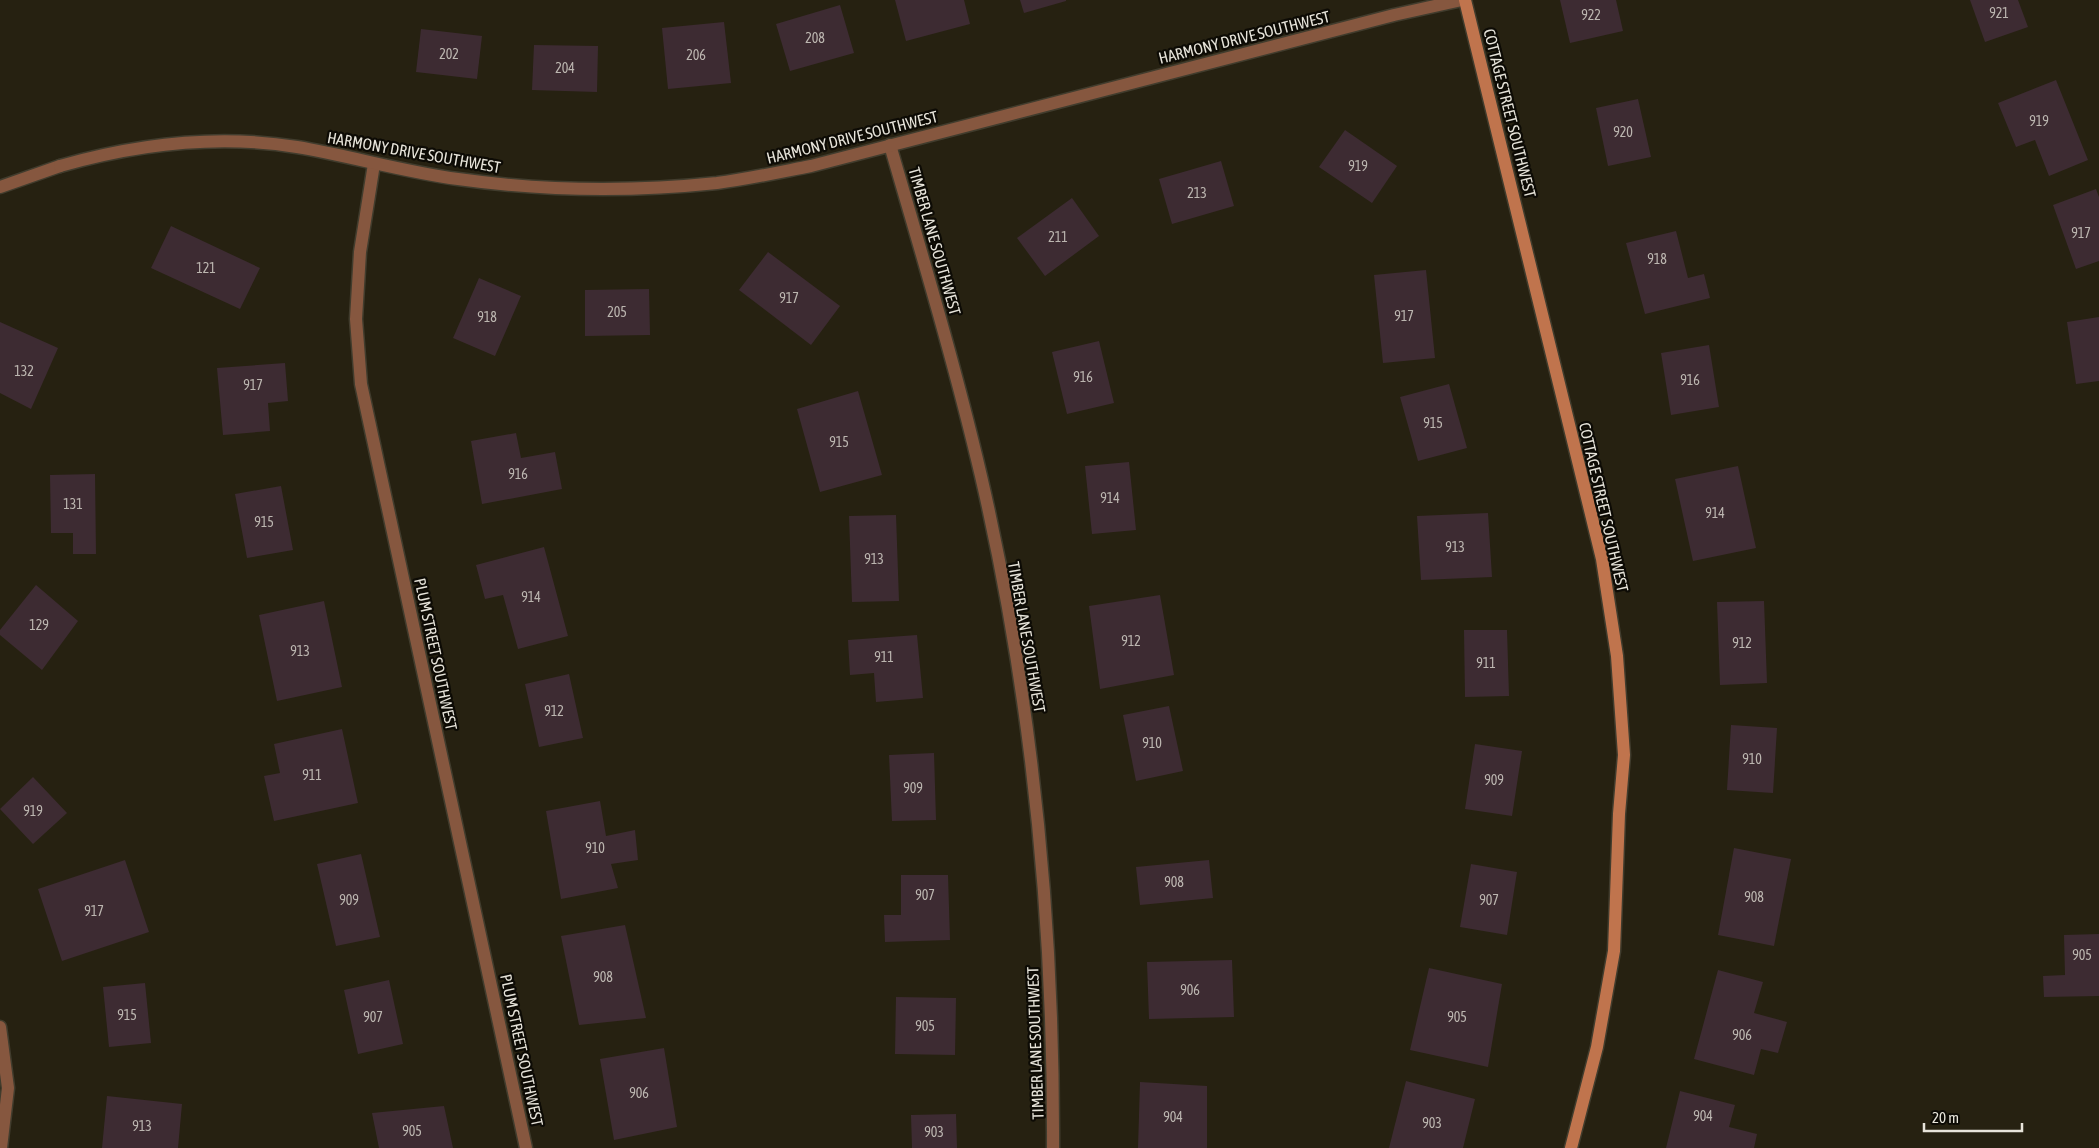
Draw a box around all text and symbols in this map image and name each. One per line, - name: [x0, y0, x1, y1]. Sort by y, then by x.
- house number: 921: [1989, 5, 2009, 21]
- street label: HARMONY DRIVE SOUTHWEST: [1157, 7, 1331, 67]
- house number: 922: [1581, 7, 1601, 23]
- street label: COTTAGE STREET SOUTHWEST: [1480, 27, 1540, 199]
- house number: 208: [805, 30, 825, 46]
- house number: 202: [439, 46, 459, 62]
- house number: 206: [686, 47, 706, 63]
- house number: 204: [555, 60, 575, 76]
- street label: HARMONY DRIVE SOUTHWEST: [765, 107, 939, 167]
- house number: 919: [2029, 113, 2049, 129]
- house number: 920: [1613, 124, 1633, 140]
- street label: HARMONY DRIVE SOUTHWEST: [326, 128, 502, 176]
- house number: 919: [1348, 158, 1368, 174]
- street label: TIMBER LANE SOUTHWEST: [905, 165, 965, 317]
- house number: 213: [1187, 185, 1207, 201]
- house number: 917: [2071, 225, 2091, 241]
- house number: 211: [1048, 229, 1068, 245]
- house number: 918: [1647, 251, 1667, 267]
- house number: 121: [196, 260, 216, 276]
- house number: 917: [779, 290, 799, 306]
- house number: 205: [607, 304, 627, 320]
- house number: 917: [1394, 308, 1414, 324]
- house number: 918: [477, 309, 497, 325]
- house number: 132: [14, 363, 34, 379]
- house number: 916: [1073, 369, 1093, 385]
- house number: 916: [1680, 372, 1700, 388]
- house number: 917: [243, 377, 263, 393]
- house number: 915: [1423, 415, 1443, 431]
- street label: COTTAGE STREET SOUTHWEST: [1576, 421, 1632, 593]
- house number: 915: [829, 434, 849, 450]
- house number: 916: [508, 466, 528, 482]
- house number: 914: [1100, 490, 1120, 506]
- house number: 131: [63, 496, 83, 512]
- house number: 914: [1705, 505, 1725, 521]
- house number: 915: [254, 514, 274, 530]
- house number: 913: [1445, 539, 1465, 555]
- house number: 913: [864, 551, 884, 567]
- street label: TIMBER LANE SOUTHWEST: [1005, 560, 1049, 714]
- street label: PLUM STREET SOUTHWEST: [411, 576, 461, 732]
- house number: 914: [521, 589, 541, 605]
- house number: 129: [29, 617, 49, 633]
- house number: 912: [1121, 633, 1141, 649]
- house number: 912: [1732, 635, 1752, 651]
- house number: 913: [290, 643, 310, 659]
- house number: 911: [874, 649, 894, 665]
- house number: 911: [1476, 655, 1496, 671]
- house number: 912: [544, 703, 564, 719]
- house number: 910: [1142, 735, 1162, 751]
- house number: 910: [1742, 751, 1762, 767]
- house number: 911: [302, 767, 322, 783]
- house number: 909: [1484, 772, 1504, 788]
- house number: 909: [903, 780, 923, 796]
- house number: 919: [23, 803, 43, 819]
- house number: 910: [585, 840, 605, 856]
- house number: 908: [1164, 874, 1184, 890]
- house number: 907: [915, 887, 935, 903]
- house number: 908: [1744, 889, 1764, 905]
- house number: 909: [339, 892, 359, 908]
- house number: 907: [1479, 892, 1499, 908]
- house number: 917: [84, 903, 104, 919]
- house number: 905: [2072, 947, 2092, 963]
- street label: TIMBER LANE SOUTHWEST: [1023, 966, 1047, 1120]
- house number: 908: [593, 969, 613, 985]
- street label: PLUM STREET SOUTHWEST: [497, 972, 547, 1128]
- house number: 906: [1180, 982, 1200, 998]
- house number: 915: [117, 1007, 137, 1023]
- house number: 907: [363, 1009, 383, 1025]
- house number: 905: [1447, 1009, 1467, 1025]
- house number: 905: [915, 1018, 935, 1034]
- house number: 906: [1732, 1027, 1752, 1043]
- house number: 906: [629, 1085, 649, 1101]
- scale bar: [1924, 1100, 2022, 1132]
- house number: 904: [1693, 1108, 1713, 1124]
- house number: 904: [1163, 1109, 1183, 1125]
- text: 20 m: [1932, 1109, 1959, 1126]
- house number: 903: [1422, 1115, 1442, 1131]
- house number: 913: [132, 1118, 152, 1134]
- house number: 905: [402, 1123, 422, 1139]
- house number: 903: [924, 1124, 944, 1140]

